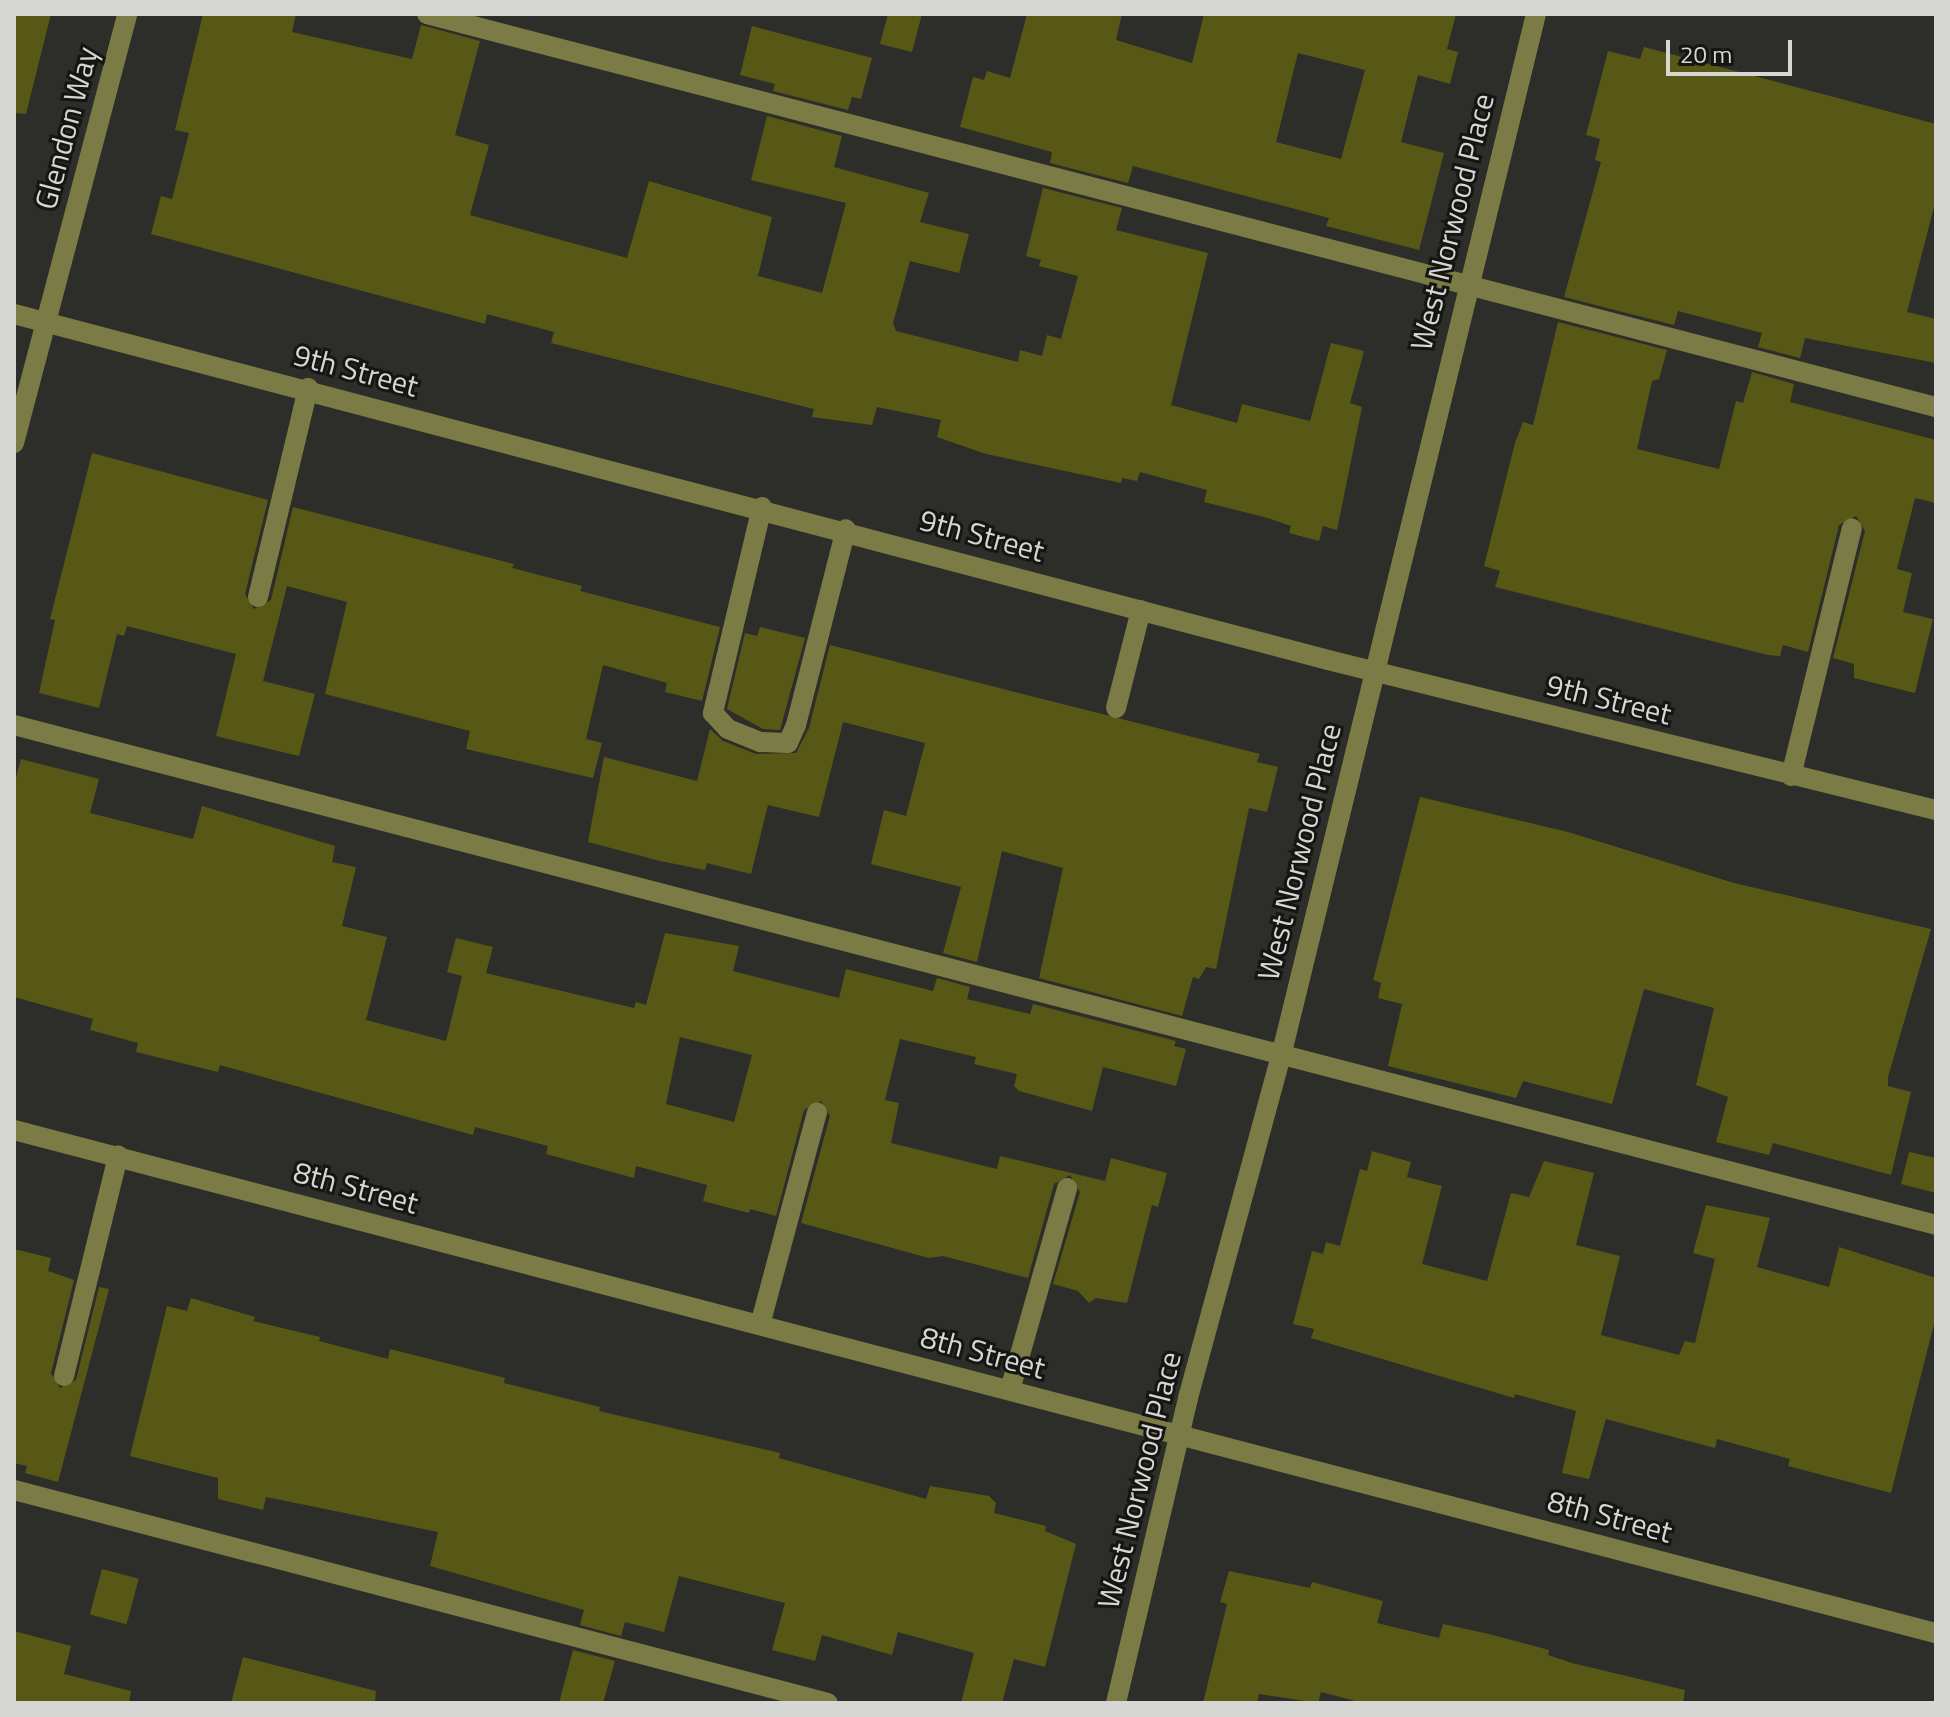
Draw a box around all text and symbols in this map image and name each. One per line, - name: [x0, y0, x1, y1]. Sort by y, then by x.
- scale bar: [1670, 24, 1796, 74]
- text: 20 m: [1680, 36, 1732, 72]
- street label: Glendon Way: [27, 43, 105, 213]
- street label: West Norwood Place: [1403, 90, 1501, 354]
- street label: 9th Street: [290, 336, 422, 404]
- street label: 9th Street: [916, 501, 1048, 569]
- street label: 9th Street: [1543, 666, 1675, 732]
- street label: West Norwood Place: [1250, 720, 1348, 984]
- street label: 8th Street: [290, 1153, 422, 1221]
- street label: 8th Street: [917, 1318, 1049, 1386]
- street label: West Norwood Place: [1090, 1348, 1188, 1612]
- street label: 8th Street: [1544, 1482, 1676, 1550]

